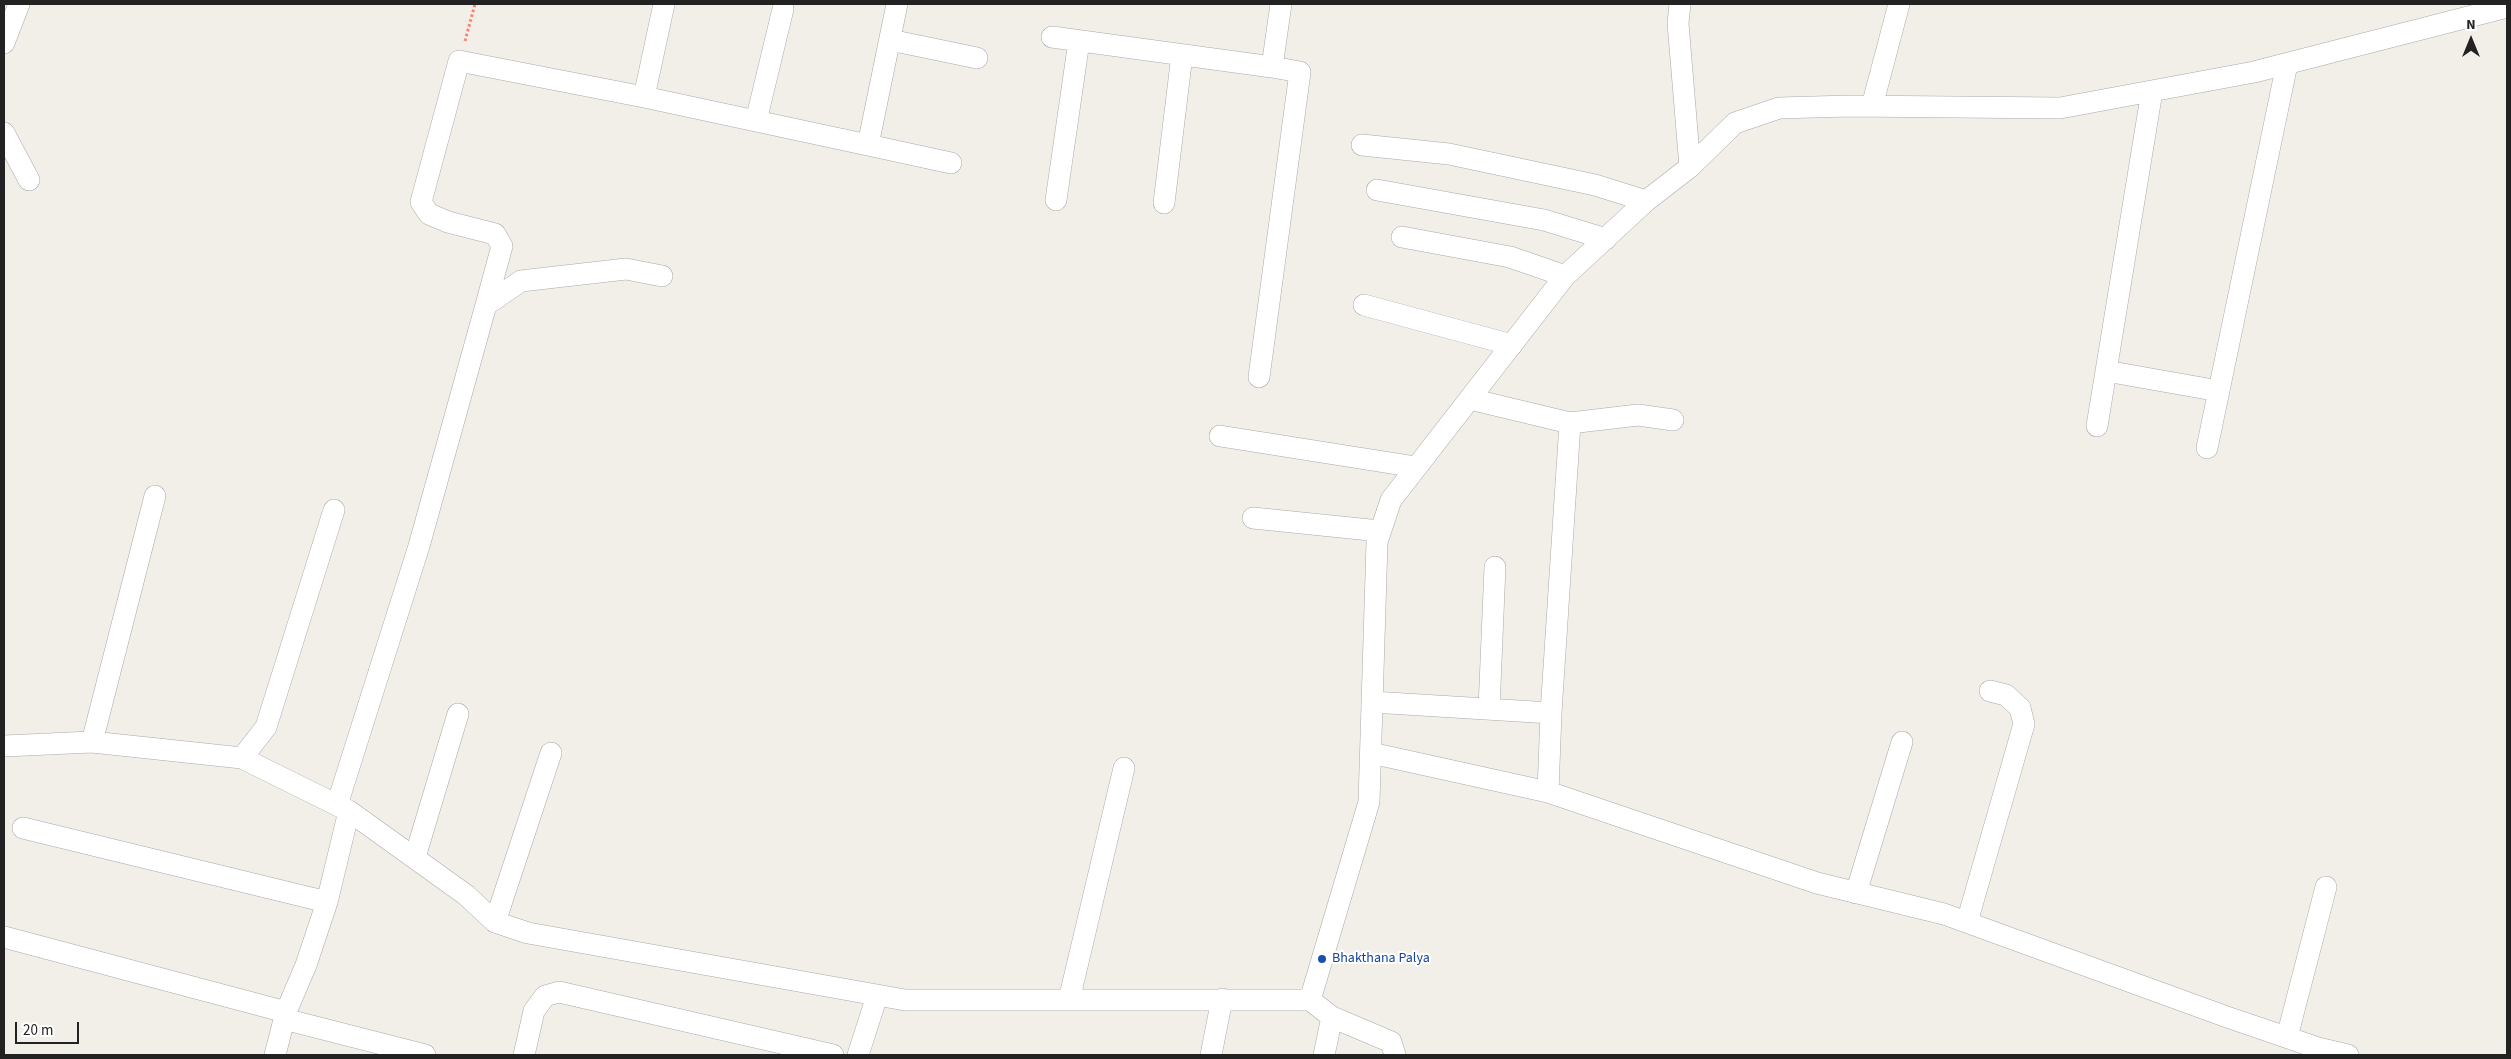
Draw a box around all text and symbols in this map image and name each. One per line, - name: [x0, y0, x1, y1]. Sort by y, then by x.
- north arrow: [2446, 15, 2496, 65]
- text: N: [2466, 15, 2476, 35]
- place label: Bhakthana Palya: [1332, 951, 1430, 967]
- marker: Bhakthana Palya: [1316, 953, 1328, 965]
- scale bar: [18, 1012, 81, 1044]
- text: 20 m: [23, 1020, 53, 1041]

